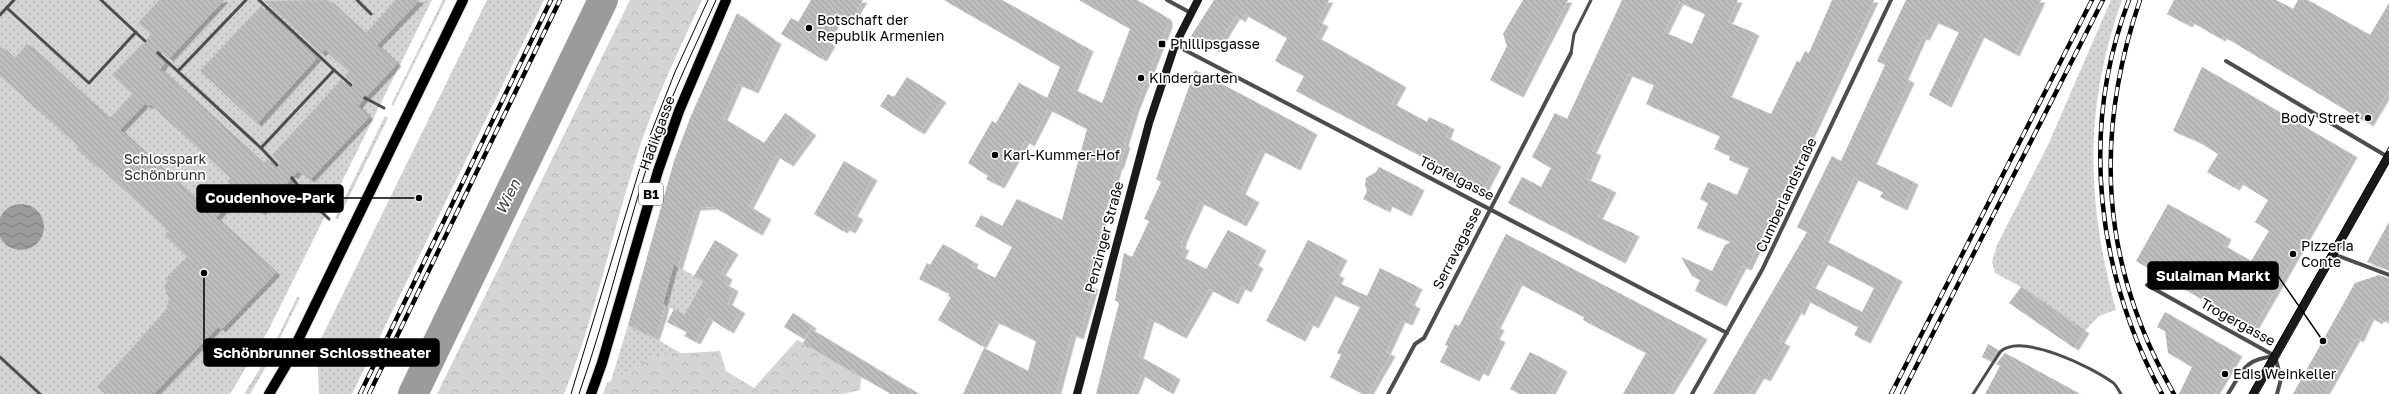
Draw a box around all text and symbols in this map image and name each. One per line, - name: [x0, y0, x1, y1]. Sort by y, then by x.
- place label: Botschaft der Republik Armenien: [817, 11, 944, 44]
- marker: Botschaft der Republik Armenien: [804, 23, 814, 33]
- place label: Phillipsgasse: [1170, 35, 1260, 52]
- marker: Phillipsgasse: [1157, 39, 1167, 49]
- place label: Kindergarten: [1149, 69, 1238, 86]
- marker: Kindergarten: [1136, 73, 1146, 83]
- street label: Hadikgasse: [635, 93, 678, 172]
- place label: Body Street: [2281, 109, 2360, 126]
- marker: Body Street: [2363, 113, 2373, 123]
- street label: Cumberlandstraße: [1751, 135, 1820, 255]
- place label: Karl-Kummer-Hof: [1003, 146, 1120, 163]
- park label: Schlosspark Schönbrunn: [124, 150, 206, 183]
- marker: Karl-Kummer-Hof: [990, 150, 1000, 160]
- street label: Töpfelgasse: [1417, 151, 1497, 204]
- water label: Wien: [491, 176, 523, 217]
- street label: Penzinger Straße: [1080, 179, 1127, 294]
- road number: B1: [639, 183, 663, 205]
- callout: Coudenhove-Park: [197, 185, 343, 212]
- text: Coudenhove-Park: [205, 188, 335, 206]
- street label: Serravagasse: [1428, 204, 1485, 292]
- place label: Pizzeria Conte: [2301, 237, 2354, 270]
- marker: Pizzeria Conte: [2288, 249, 2298, 259]
- callout: Sulaiman Markt: [2148, 262, 2278, 289]
- text: Sulaiman Markt: [2156, 266, 2270, 284]
- street label: Trogergasse: [2198, 294, 2279, 349]
- callout: Schönbrunner Schlosstheater: [204, 339, 439, 366]
- text: Schönbrunner Schlosstheater: [213, 343, 431, 361]
- place label: Edis Weinkeller: [2233, 365, 2337, 382]
- marker: Edis Weinkeller: [2220, 369, 2230, 379]

